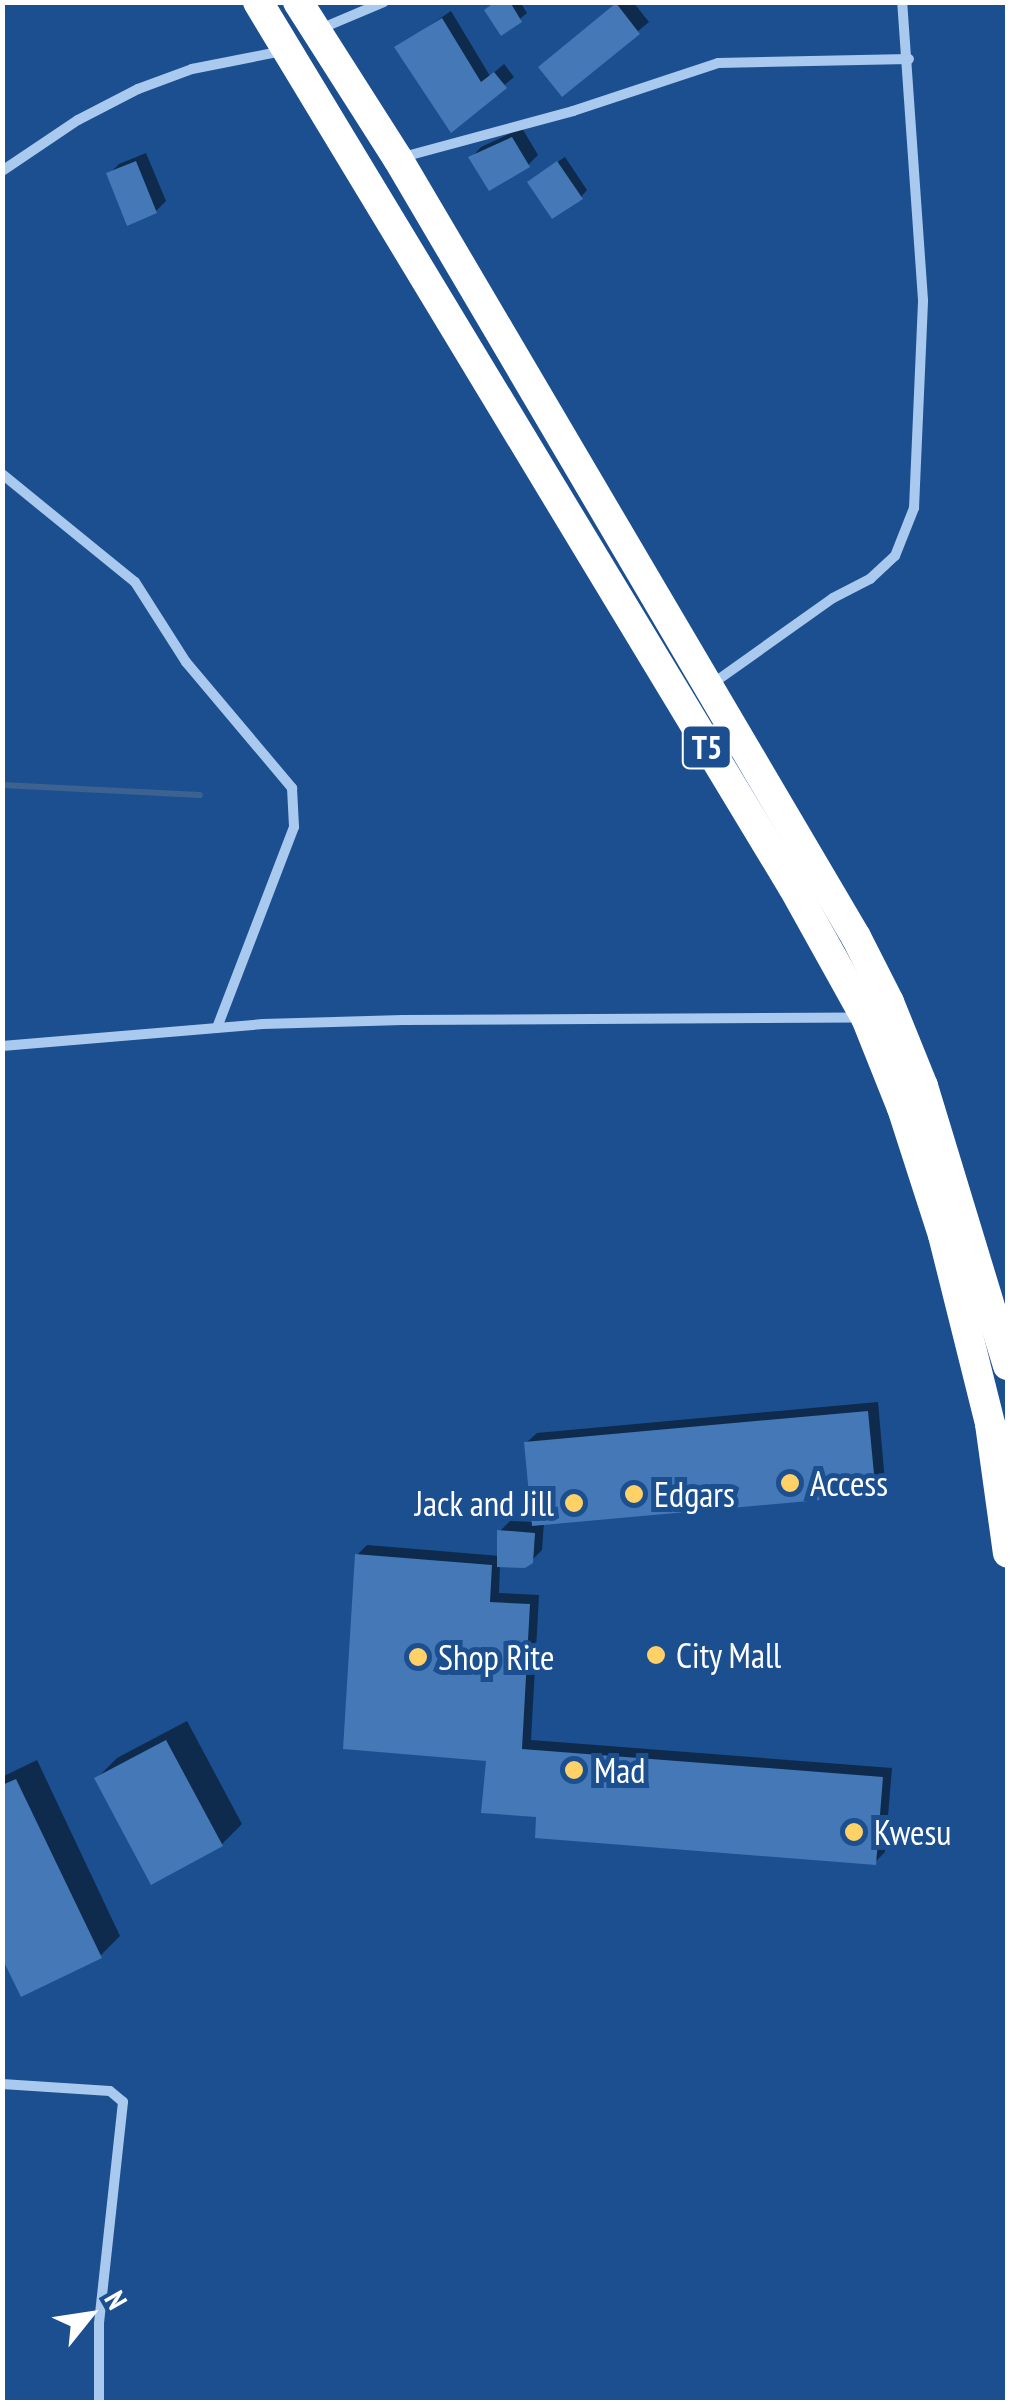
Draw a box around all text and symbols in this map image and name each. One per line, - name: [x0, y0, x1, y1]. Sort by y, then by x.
- road number: T5: [680, 720, 734, 774]
- place label: Access: [810, 1462, 888, 1504]
- marker: Access: [779, 1472, 801, 1494]
- place label: Edgars: [654, 1473, 735, 1515]
- place label: Jack and Jill: [414, 1482, 554, 1524]
- marker: Edgars: [623, 1483, 645, 1505]
- marker: Jack and Jill: [563, 1492, 585, 1514]
- place label: City Mall: [676, 1634, 782, 1676]
- place label: Shop Rite: [438, 1636, 554, 1678]
- marker: City Mall: [645, 1644, 667, 1666]
- marker: Shop Rite: [407, 1646, 429, 1668]
- place label: Mad: [594, 1749, 645, 1791]
- marker: Mad: [563, 1759, 585, 1781]
- place label: Kwesu: [874, 1811, 952, 1853]
- marker: Kwesu: [843, 1821, 865, 1843]
- north arrow: [40, 2265, 140, 2365]
- text: N: [97, 2284, 136, 2316]

